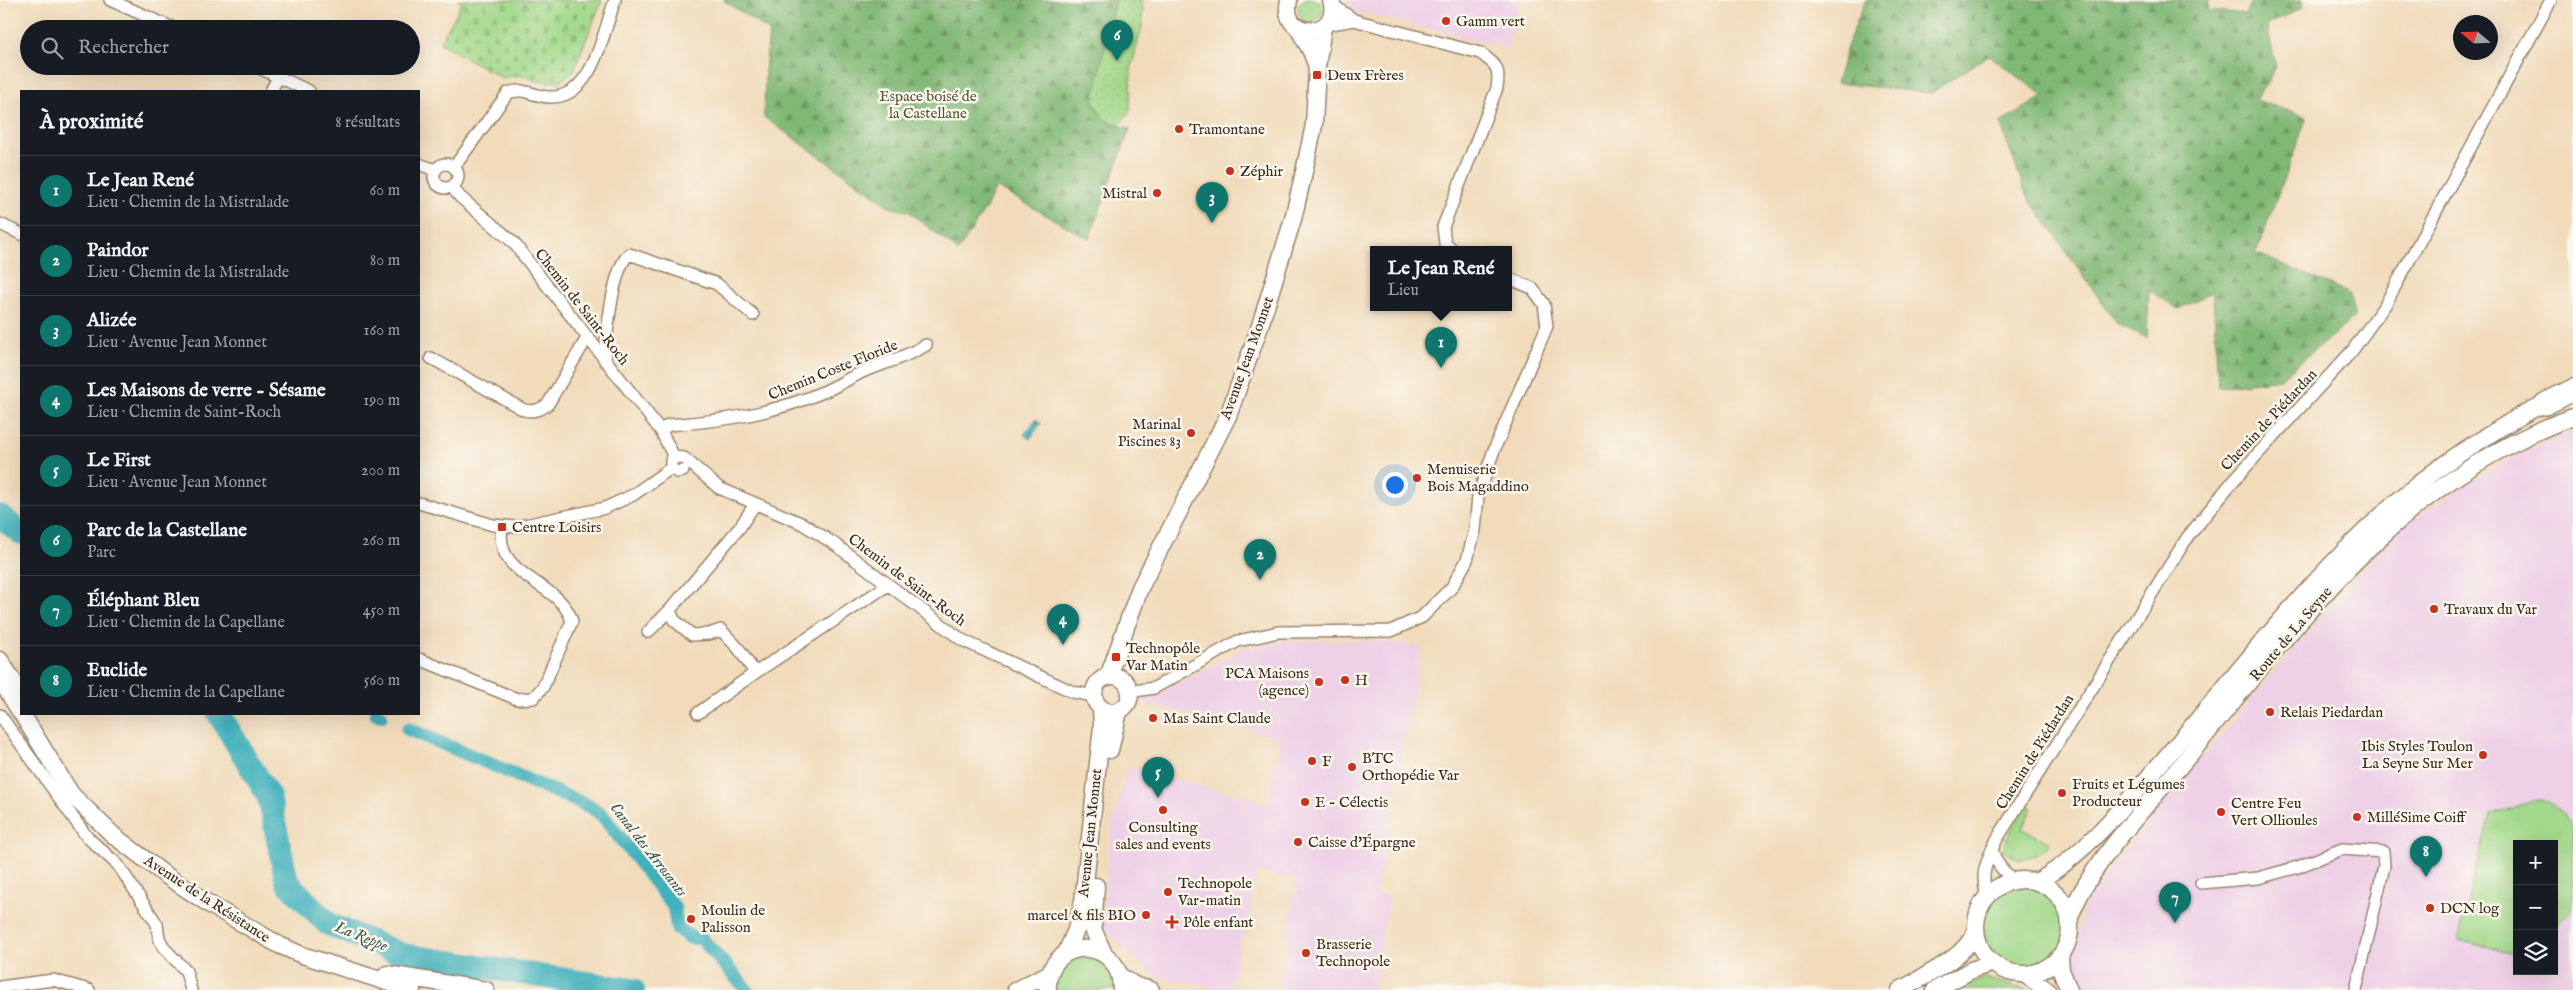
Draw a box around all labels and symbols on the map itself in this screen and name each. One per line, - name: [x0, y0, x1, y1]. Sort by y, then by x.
- place label: Gamm vert: [1456, 12, 1525, 31]
- marker: Gamm vert: [1440, 15, 1452, 27]
- north arrow: [2453, 15, 2498, 60]
- pin: 6: [1101, 20, 1133, 61]
- place label: Deux Frères: [1327, 66, 1404, 85]
- marker: Deux Frères: [1311, 69, 1323, 81]
- park label: Espace boisé de la Castellane: [879, 87, 977, 123]
- place label: Tramontane: [1189, 120, 1265, 139]
- marker: Tramontane: [1173, 123, 1185, 135]
- place label: Zéphir: [1240, 162, 1283, 181]
- marker: Zéphir: [1224, 165, 1236, 177]
- pin: 3: [1196, 182, 1228, 223]
- place label: Mistral: [1102, 184, 1148, 203]
- marker: Mistral: [1151, 187, 1163, 199]
- street label: Chemin de Saint-Roch: [531, 245, 633, 369]
- street label: Avenue Jean Monnet: [1216, 294, 1278, 423]
- pin: 1: [1425, 327, 1457, 368]
- street label: Chemin Coste Floride: [766, 335, 901, 405]
- street label: Chemin de Piédardan: [2217, 365, 2321, 475]
- place label: Marinal Piscines 83: [1118, 415, 1182, 451]
- marker: Marinal Piscines 83: [1185, 427, 1197, 439]
- place label: Menuiserie Bois Magaddino: [1427, 460, 1529, 496]
- your location: [1382, 472, 1408, 498]
- marker: Menuiserie Bois Magaddino: [1411, 472, 1423, 484]
- place label: Centre Loisirs: [512, 518, 601, 537]
- marker: Centre Loisirs: [496, 521, 508, 533]
- street label: Chemin de Saint-Roch: [844, 529, 970, 631]
- pin: 2: [1244, 539, 1276, 580]
- street label: Route de La Seyne: [2246, 583, 2336, 685]
- place label: Travaux du Var: [2444, 600, 2537, 619]
- marker: Travaux du Var: [2428, 603, 2440, 615]
- pin: 4: [1047, 604, 1079, 645]
- place label: Technopôle Var Matin: [1125, 639, 1200, 675]
- marker: Technopôle Var Matin: [1110, 651, 1122, 663]
- place label: PCA Maisons (agence): [1225, 664, 1309, 700]
- place label: H: [1355, 671, 1368, 690]
- marker: H: [1339, 674, 1351, 686]
- marker: PCA Maisons (agence): [1313, 676, 1325, 688]
- street label: Chemin de Piédardan: [1992, 691, 2078, 813]
- place label: Relais Piedardan: [2280, 703, 2383, 722]
- marker: Relais Piedardan: [2264, 706, 2276, 718]
- place label: Mas Saint Claude: [1163, 709, 1271, 728]
- marker: Mas Saint Claude: [1147, 712, 1159, 724]
- place label: Ibis Styles Toulon La Seyne Sur Mer: [2361, 737, 2473, 773]
- place label: BTC Orthopédie Var: [1362, 749, 1460, 785]
- marker: Ibis Styles Toulon La Seyne Sur Mer: [2477, 749, 2489, 761]
- place label: F: [1322, 752, 1332, 771]
- marker: F: [1306, 755, 1318, 767]
- pin: 5: [1142, 757, 1174, 798]
- marker: BTC Orthopédie Var: [1346, 761, 1358, 773]
- street label: Avenue Jean Monnet: [1074, 768, 1106, 899]
- place label: Fruits et Légumes Producteur: [2072, 775, 2185, 811]
- marker: Fruits et Légumes Producteur: [2056, 787, 2068, 799]
- place label: E - Célectis: [1315, 793, 1388, 812]
- place label: Centre Feu Vert Ollioules: [2230, 794, 2317, 830]
- marker: E - Célectis: [1299, 796, 1311, 808]
- water label: Canal des Arrosants: [605, 799, 691, 902]
- marker: Consulting sales and events: [1157, 804, 1169, 816]
- marker: Centre Feu Vert Ollioules: [2215, 806, 2227, 818]
- place label: MilléSime Coiff: [2367, 808, 2467, 827]
- marker: MilléSime Coiff: [2351, 811, 2363, 823]
- place label: Consulting sales and events: [1115, 818, 1211, 854]
- place label: Caisse d'Épargne: [1308, 833, 1416, 852]
- marker: Caisse d'Épargne: [1292, 836, 1304, 848]
- pin: 8: [2410, 836, 2442, 877]
- street label: Avenue de la Résistance: [139, 850, 274, 947]
- place label: Technopole Var-matin: [1177, 874, 1252, 910]
- pin: 7: [2159, 882, 2191, 923]
- marker: Technopole Var-matin: [1162, 886, 1174, 898]
- place label: DCN log: [2440, 899, 2500, 918]
- place label: Moulin de Palisson: [701, 901, 765, 937]
- marker: DCN log: [2424, 902, 2436, 914]
- place label: marcel & fils BIO: [1027, 906, 1136, 925]
- marker: marcel & fils BIO: [1140, 909, 1152, 921]
- marker: Moulin de Palisson: [685, 913, 697, 925]
- place label: Pôle enfant: [1183, 913, 1254, 932]
- marker: Pôle enfant: [1165, 915, 1179, 929]
- water label: La Reppe: [331, 917, 391, 957]
- place label: Brasserie Technopole: [1316, 935, 1390, 971]
- marker: Brasserie Technopole: [1300, 947, 1312, 959]

